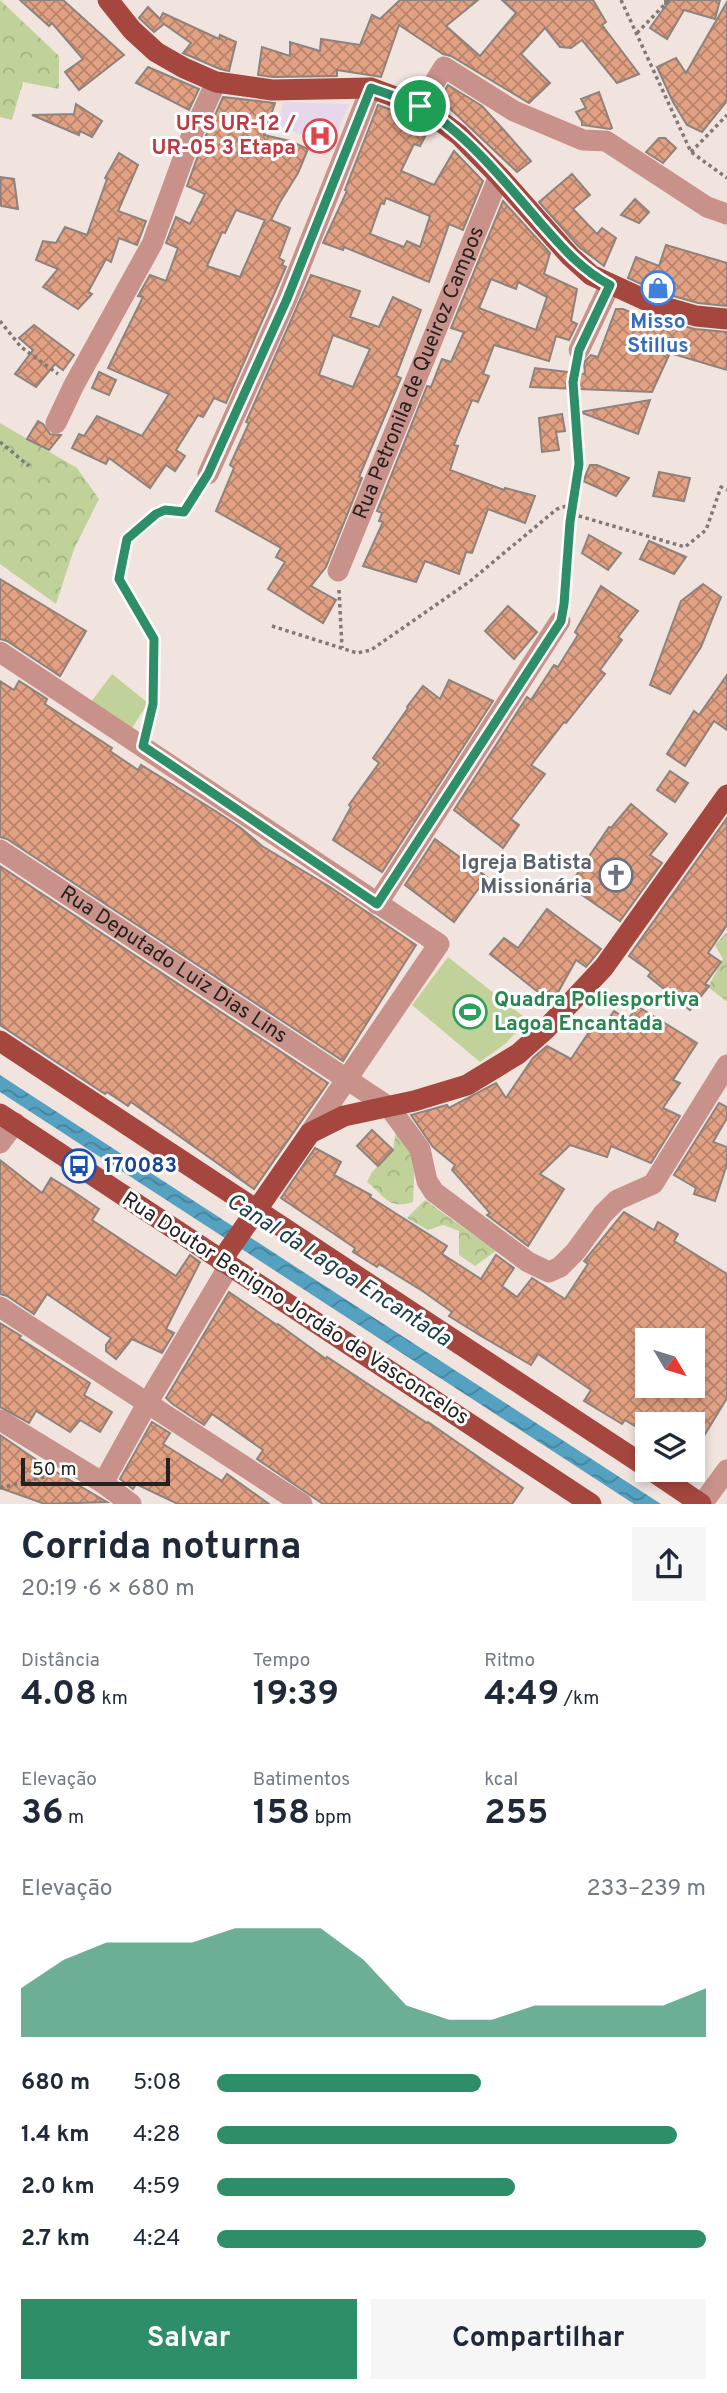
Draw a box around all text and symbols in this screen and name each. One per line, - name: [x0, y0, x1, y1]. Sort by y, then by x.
- pin: [390, 76, 450, 136]
- icon: arrive: [401, 87, 439, 125]
- place label: UFS UR-12 / UR-05 3 Etapa: [152, 111, 296, 162]
- hospital icon: UFS UR-12 / UR-05 3 Etapa: [301, 117, 339, 155]
- street label: Rua Petronila de Queiroz Campos: [347, 222, 491, 523]
- shop icon: Misso Stillus: [639, 269, 677, 307]
- place label: Misso Stillus: [627, 309, 689, 360]
- place label: Igreja Batista Missionária: [461, 850, 592, 901]
- church icon: Igreja Batista Missionária: [597, 856, 635, 894]
- street label: Rua Deputado Luiz Dias Lins: [55, 880, 293, 1050]
- place label: Quadra Poliesportiva Lagoa Encantada: [494, 987, 699, 1038]
- sports icon: Quadra Poliesportiva Lagoa Encantada: [451, 993, 489, 1031]
- bus stop icon: 170083: [60, 1147, 98, 1185]
- place label: 170083: [104, 1153, 177, 1180]
- street label: Rua Doutor Benigno Jordão de Vasconcelos: [116, 1186, 474, 1432]
- water label: Canal da Lagoa Encantada: [220, 1187, 456, 1355]
- north arrow: [635, 1328, 705, 1398]
- map controls: [635, 1328, 705, 1482]
- button: layers: [635, 1412, 705, 1482]
- scale bar: [21, 1455, 170, 1487]
- text: 50 m: [32, 1458, 77, 1482]
- text: Corrida noturna: [21, 1524, 301, 1573]
- button: share: [632, 1527, 706, 1601]
- text: 20:19 · 6 × 680 m: [21, 1575, 195, 1604]
- text: Distância: [21, 1649, 100, 1673]
- text: Tempo: [253, 1649, 310, 1673]
- text: Ritmo: [484, 1649, 535, 1673]
- text: 4.08: [21, 1673, 97, 1717]
- text: 19:39: [253, 1673, 339, 1717]
- text: 4:49: [484, 1673, 559, 1717]
- text: km: [97, 1687, 128, 1711]
- text: /km: [559, 1687, 599, 1711]
- text: Elevação: [21, 1768, 97, 1792]
- text: Batimentos: [253, 1768, 350, 1792]
- text: kcal: [484, 1768, 518, 1792]
- text: 36: [21, 1792, 64, 1836]
- text: 158: [253, 1792, 310, 1836]
- text: 255: [484, 1792, 549, 1836]
- text: m: [64, 1806, 84, 1830]
- text: bpm: [310, 1806, 352, 1830]
- text: Elevação: [21, 1875, 113, 1904]
- text: 233–239 m: [587, 1875, 706, 1904]
- text: 680 m: [21, 2069, 90, 2098]
- text: 5:08: [133, 2069, 181, 2098]
- text: 1.4 km: [21, 2121, 89, 2150]
- text: 4:28: [133, 2121, 181, 2150]
- text: 2.0 km: [21, 2173, 95, 2202]
- text: 4:59: [133, 2173, 180, 2202]
- text: 2.7 km: [21, 2225, 90, 2254]
- text: 4:24: [133, 2225, 181, 2254]
- button: Salvar: [21, 2299, 357, 2379]
- button: Compartilhar: [371, 2299, 706, 2379]

